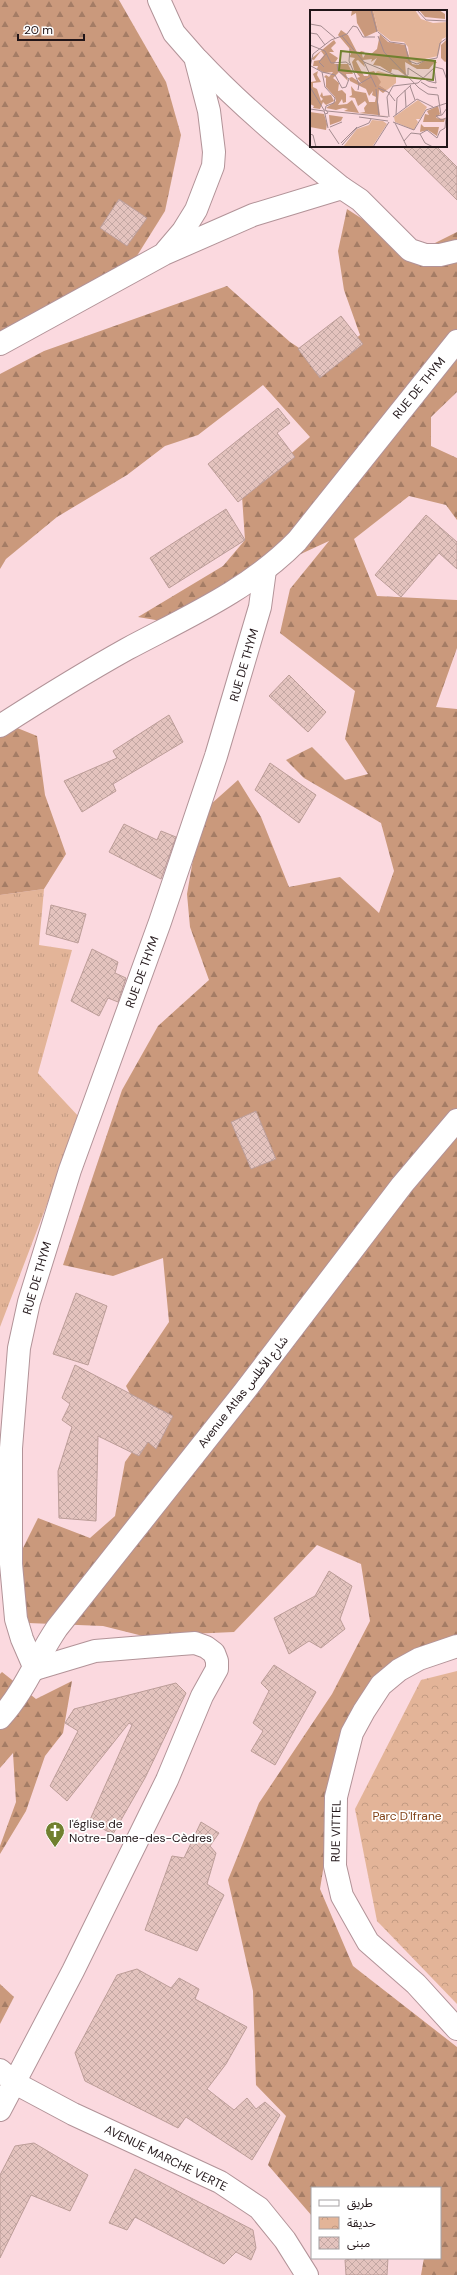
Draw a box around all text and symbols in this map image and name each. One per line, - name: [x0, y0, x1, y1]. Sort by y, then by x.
- inset map: [310, 10, 447, 147]
- scale bar: [18, 16, 84, 42]
- text: 20 m: [24, 22, 53, 38]
- street label: RUE DE THYM: [389, 354, 449, 422]
- street label: RUE DE THYM: [226, 627, 262, 703]
- street label: RUE DE THYM: [122, 934, 162, 1010]
- street label: RUE DE THYM: [19, 1240, 55, 1316]
- street label: Avenue Atlas شارع الأطلس: [194, 1333, 293, 1452]
- street label: RUE VITTEL: [327, 1800, 345, 1862]
- park label: Parc D'Ifrane: [372, 1808, 442, 1824]
- place label: l'église de Notre-Dame-des-Cèdres: [69, 1816, 212, 1846]
- church icon: l'église de Notre-Dame-des-Cèdres: [44, 1820, 66, 1848]
- street label: AVENUE MARCHE VERTE: [102, 2121, 230, 2195]
- legend: [311, 2187, 441, 2259]
- text: طريق: [347, 2195, 373, 2211]
- text: حديقة: [347, 2215, 376, 2231]
- text: مبنى: [347, 2235, 370, 2251]

